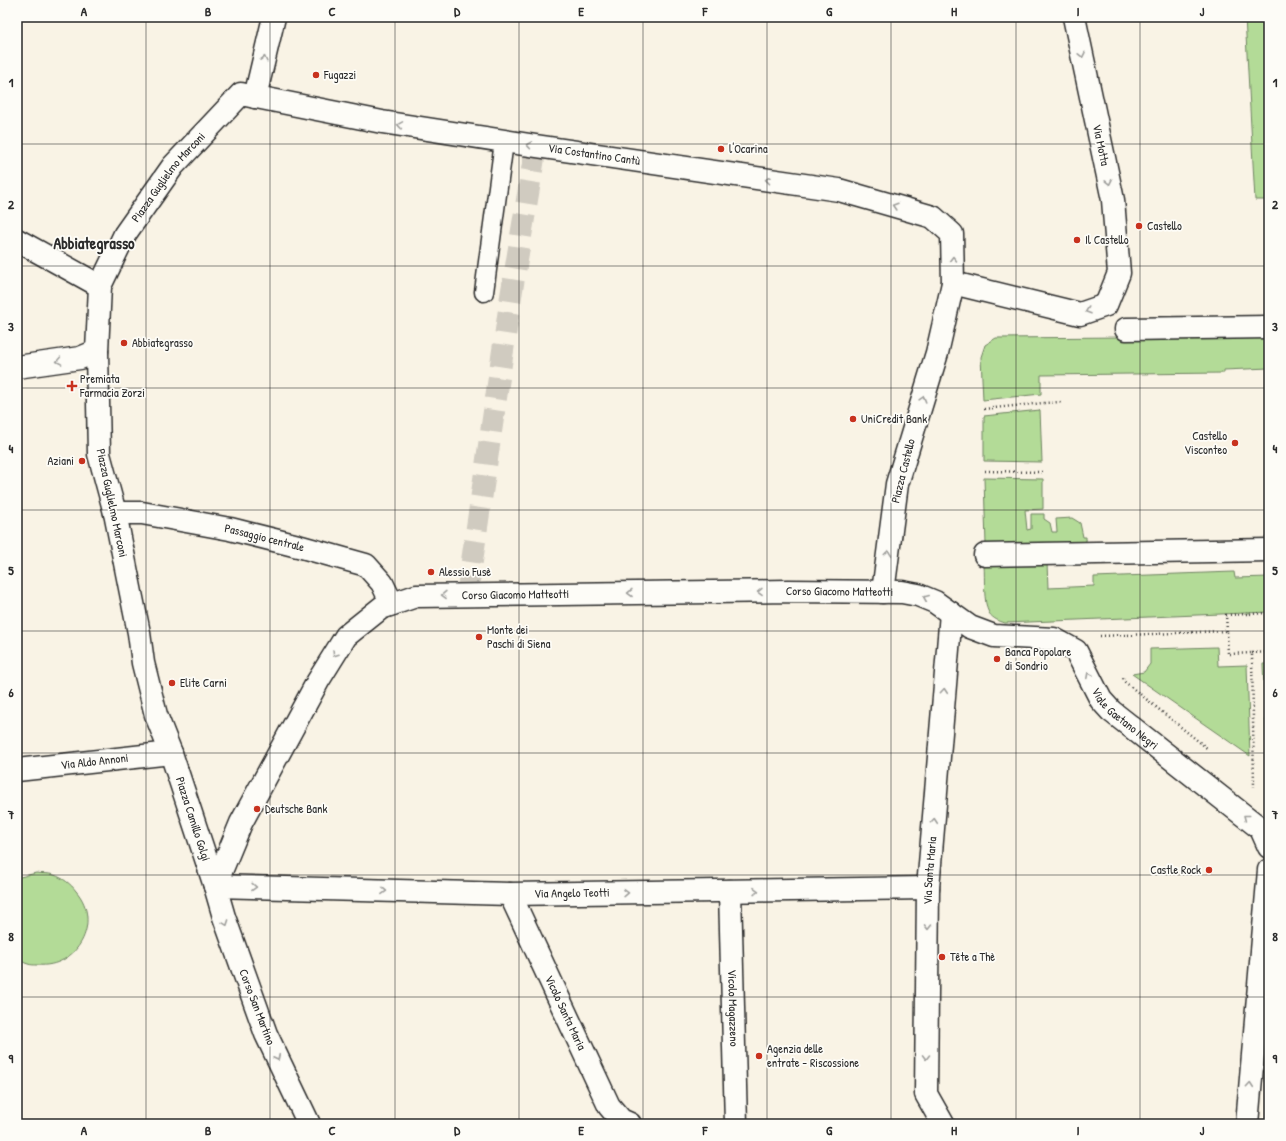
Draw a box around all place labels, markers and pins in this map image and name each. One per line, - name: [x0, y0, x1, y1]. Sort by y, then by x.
- place label: Fugazzi: [323, 66, 356, 83]
- marker: Fugazzi: [311, 70, 321, 80]
- place label: l'Ocarina: [729, 140, 768, 157]
- marker: l'Ocarina: [716, 144, 726, 154]
- place label: Castello: [1147, 217, 1182, 234]
- marker: Castello: [1134, 221, 1144, 231]
- place label: Il Castello: [1085, 231, 1129, 248]
- marker: Il Castello: [1072, 235, 1082, 245]
- place label: Abbiategrasso: [132, 334, 193, 351]
- marker: Abbiategrasso: [119, 338, 129, 348]
- place label: Premiata Farmacia Zorzi: [79, 370, 145, 401]
- marker: Premiata Farmacia Zorzi: [67, 381, 77, 391]
- place label: UniCredit Bank: [861, 410, 927, 427]
- marker: UniCredit Bank: [848, 414, 858, 424]
- place label: Castello Visconteo: [1184, 427, 1227, 458]
- marker: Castello Visconteo: [1230, 438, 1240, 448]
- place label: Aziani: [48, 452, 74, 469]
- marker: Aziani: [77, 456, 87, 466]
- place label: Alessio Fusè: [439, 563, 491, 580]
- marker: Alessio Fusè: [426, 567, 436, 577]
- place label: Monte dei Paschi di Siena: [487, 621, 551, 652]
- marker: Monte dei Paschi di Siena: [474, 632, 484, 642]
- place label: Banca Popolare di Sondrio: [1005, 643, 1071, 674]
- marker: Banca Popolare di Sondrio: [992, 654, 1002, 664]
- place label: Elite Carni: [180, 674, 227, 691]
- marker: Elite Carni: [167, 678, 177, 688]
- place label: Deutsche Bank: [265, 800, 327, 817]
- marker: Deutsche Bank: [252, 804, 262, 814]
- place label: Castle Rock: [1150, 861, 1201, 878]
- marker: Castle Rock: [1204, 865, 1214, 875]
- place label: Tête a Thè: [950, 948, 995, 965]
- marker: Tête a Thè: [937, 952, 947, 962]
- place label: Agenzia delle entrate - Riscossione: [767, 1040, 859, 1071]
- marker: Agenzia delle entrate - Riscossione: [754, 1051, 764, 1061]

